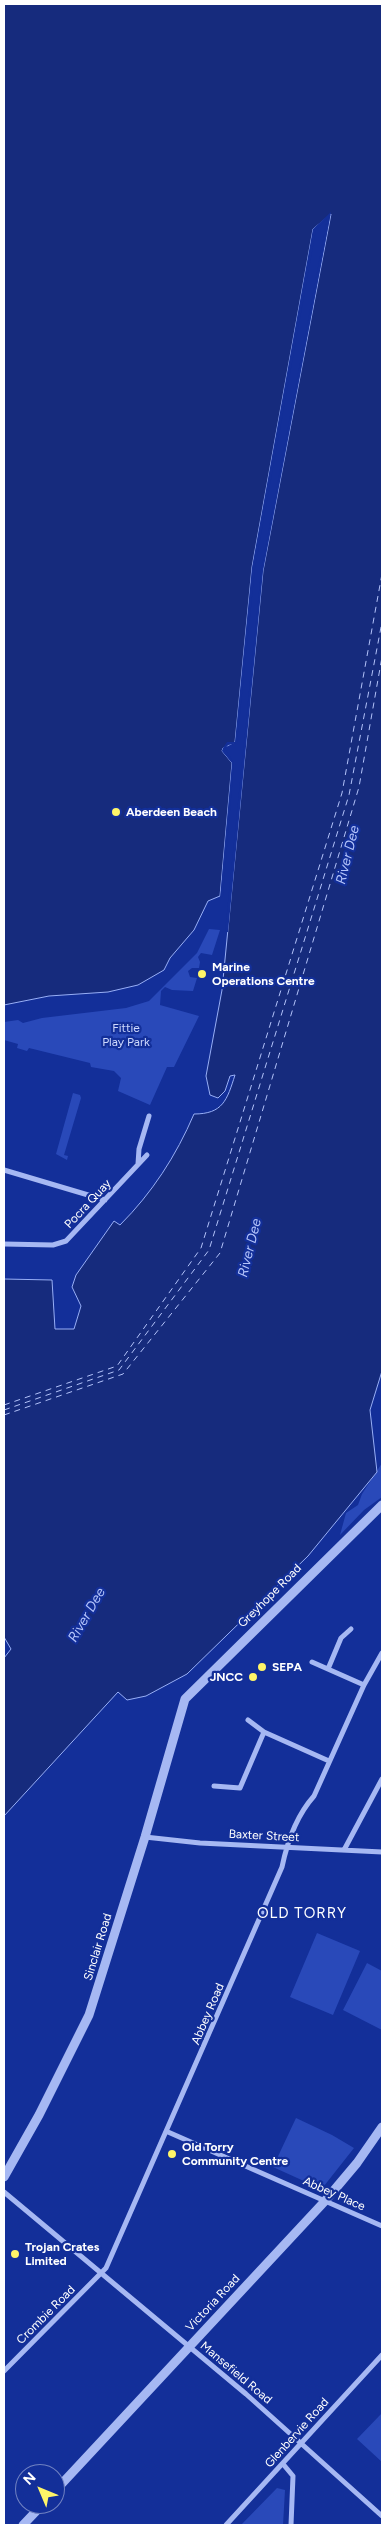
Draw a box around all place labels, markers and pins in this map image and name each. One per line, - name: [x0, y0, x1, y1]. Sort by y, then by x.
- place label: Aberdeen Beach: [126, 805, 217, 819]
- marker: Aberdeen Beach: [110, 806, 122, 818]
- place label: Marine Operations Centre: [212, 960, 315, 988]
- marker: Marine Operations Centre: [196, 968, 208, 980]
- place label: SEPA: [272, 1660, 302, 1674]
- marker: SEPA: [256, 1661, 268, 1673]
- place label: JNCC: [210, 1670, 243, 1684]
- marker: JNCC: [247, 1671, 259, 1683]
- place label: Old Torry Community Centre: [182, 2140, 288, 2168]
- marker: Old Torry Community Centre: [166, 2148, 178, 2160]
- place label: Trojan Crates Limited: [25, 2240, 99, 2268]
- marker: Trojan Crates Limited: [9, 2248, 21, 2260]

